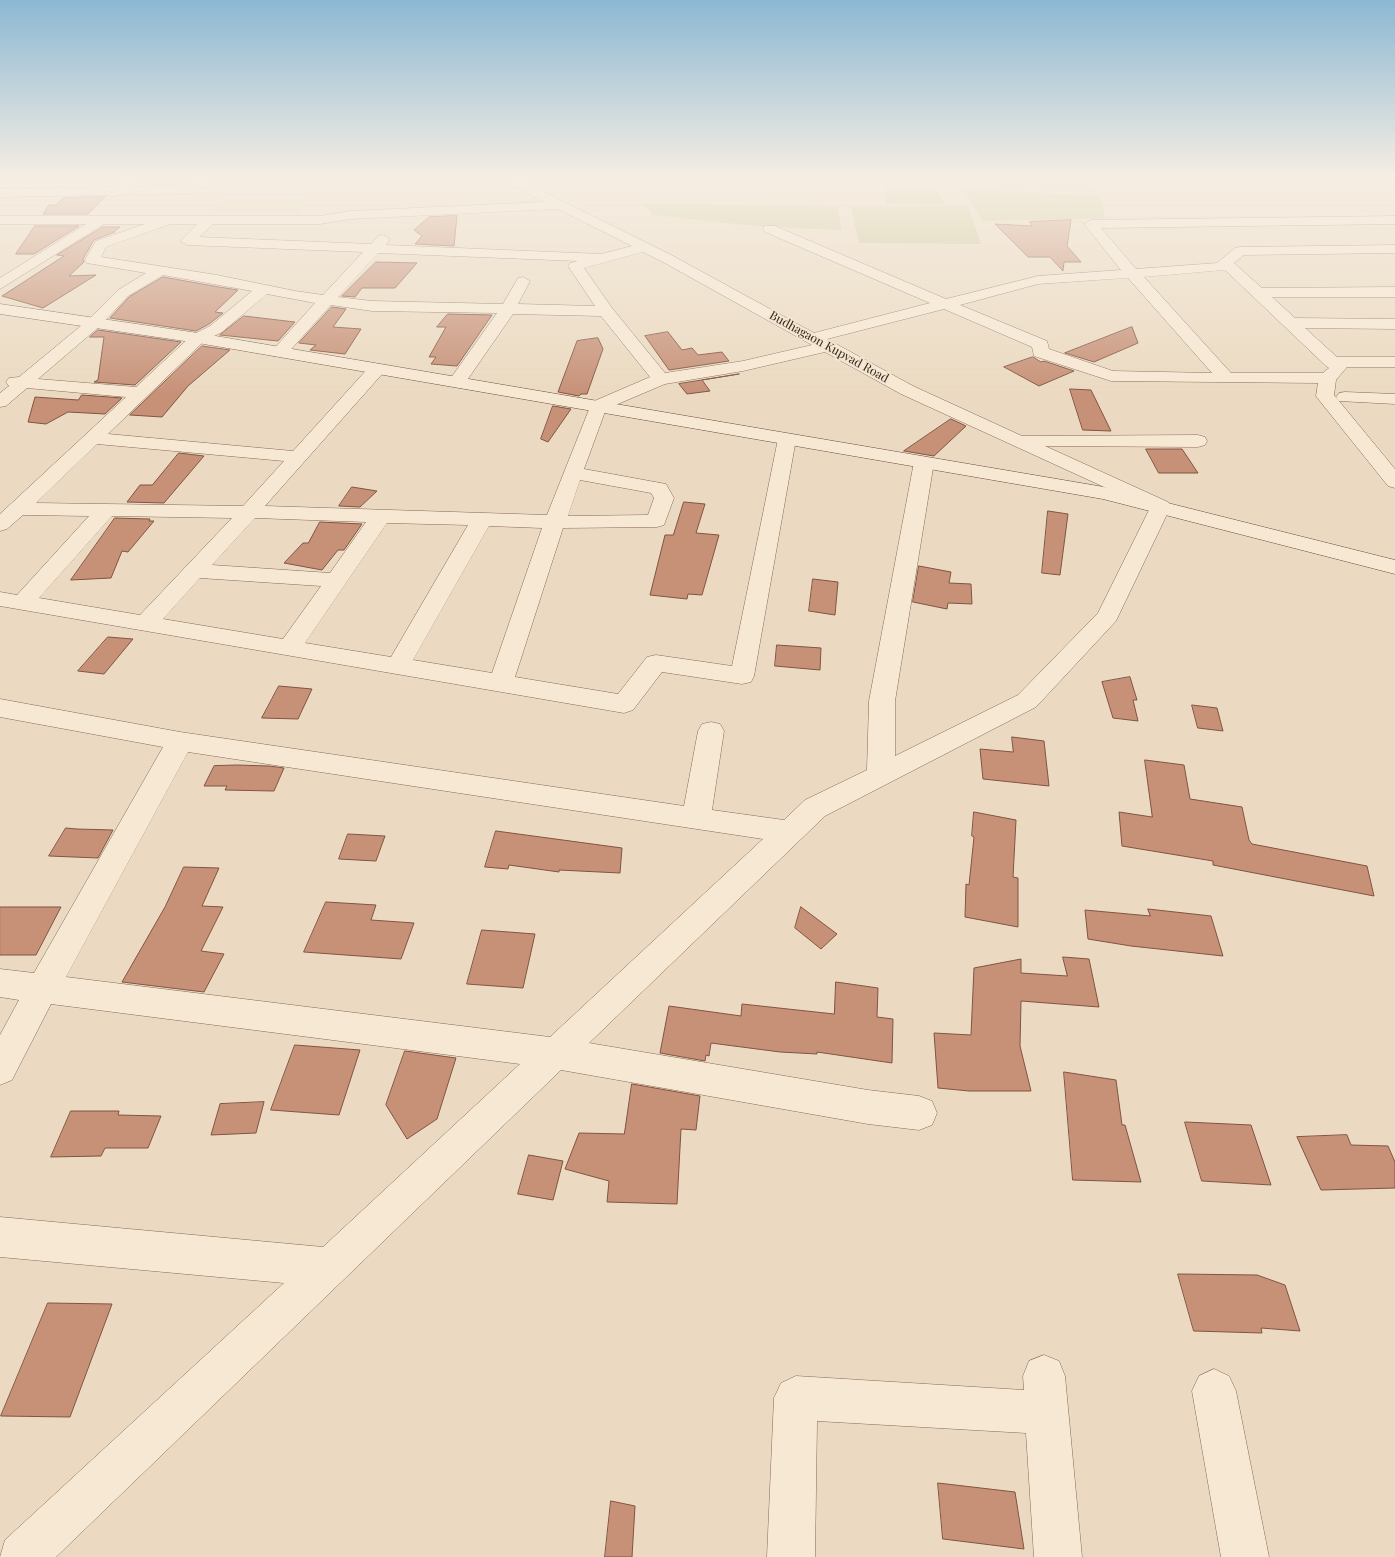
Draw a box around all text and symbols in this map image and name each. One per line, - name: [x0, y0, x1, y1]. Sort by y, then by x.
- street label: Budhagaon Kupvad Road: [767, 308, 891, 386]

